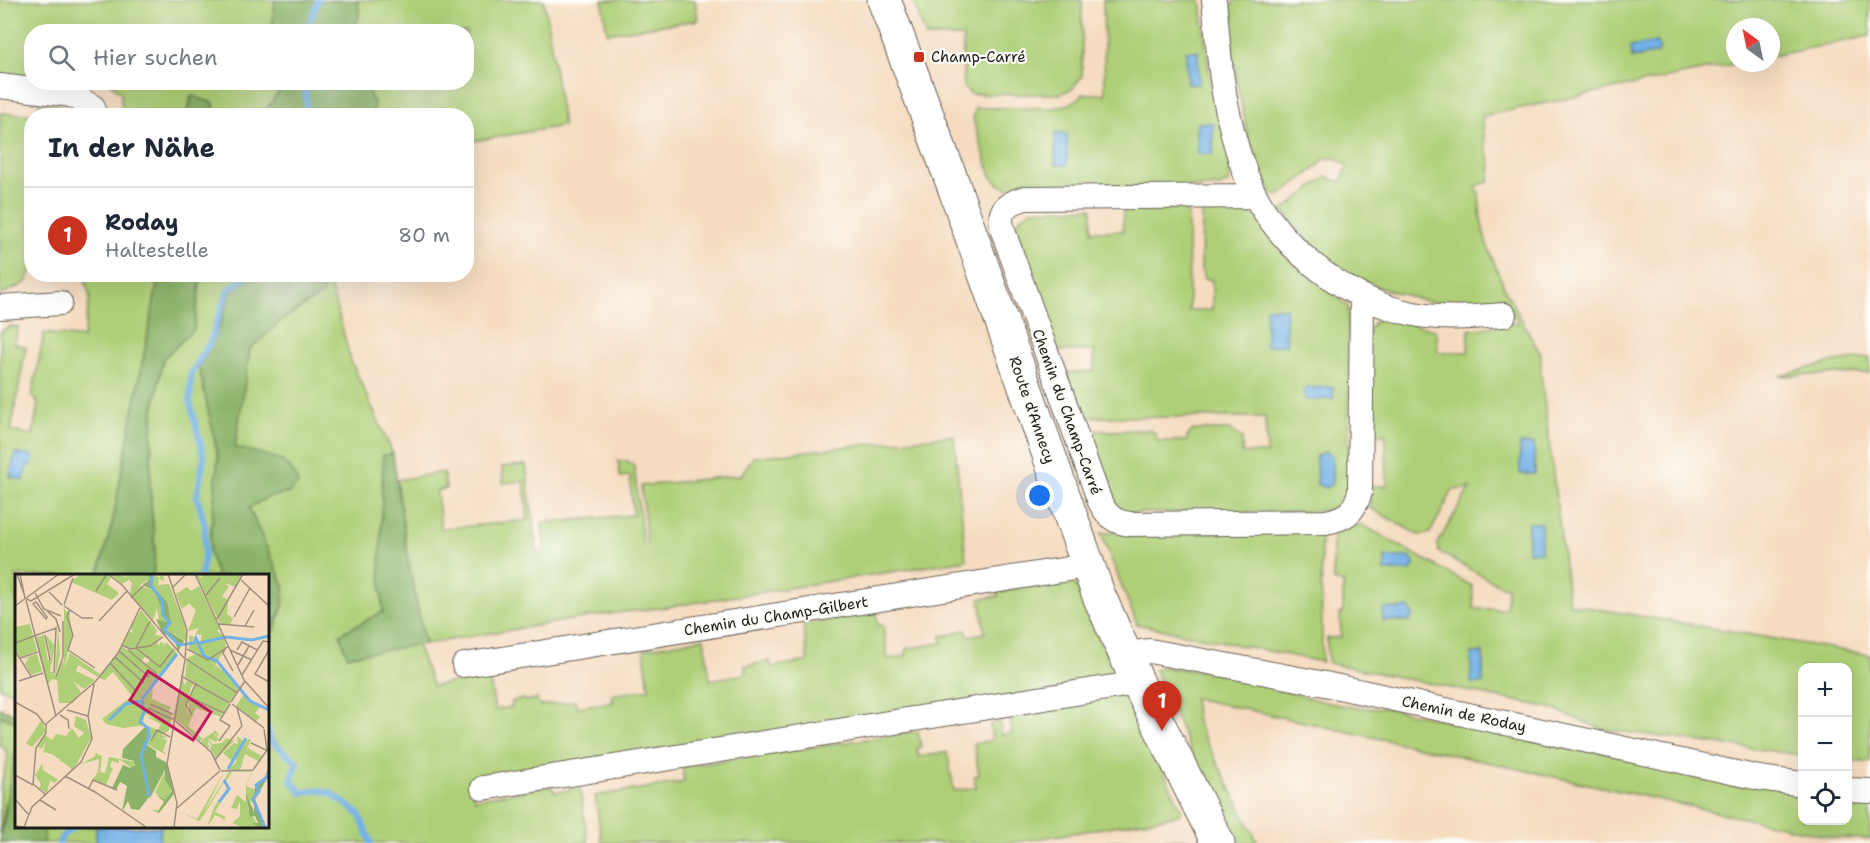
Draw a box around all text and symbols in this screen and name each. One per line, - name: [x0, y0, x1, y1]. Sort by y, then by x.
- north arrow: [1726, 18, 1780, 72]
- search box: [24, 24, 474, 90]
- icon: search: [45, 41, 78, 74]
- text: Hier suchen: [93, 43, 218, 72]
- place label: Champ-Carré: [931, 47, 1026, 67]
- marker: Champ-Carré: [912, 50, 926, 64]
- text: In der Nähe: [48, 130, 215, 165]
- text: Roday: [105, 208, 178, 237]
- text: 1: [63, 222, 72, 248]
- text: 80 m: [398, 222, 450, 248]
- text: Haltestelle: [105, 237, 209, 263]
- street label: Chemin du Champ-Carré: [1028, 326, 1106, 498]
- street label: Route d'Annecy: [1004, 354, 1060, 466]
- your location: [1025, 481, 1054, 510]
- inset map: [15, 574, 268, 828]
- street label: Chemin du Champ-Gilbert: [683, 592, 869, 640]
- map controls: [1798, 663, 1852, 825]
- button: +: [1798, 663, 1852, 717]
- pin: 1: [1142, 682, 1182, 731]
- street label: Chemin de Roday: [1400, 691, 1528, 737]
- button: −: [1798, 717, 1852, 771]
- button: locate: [1798, 771, 1852, 825]

